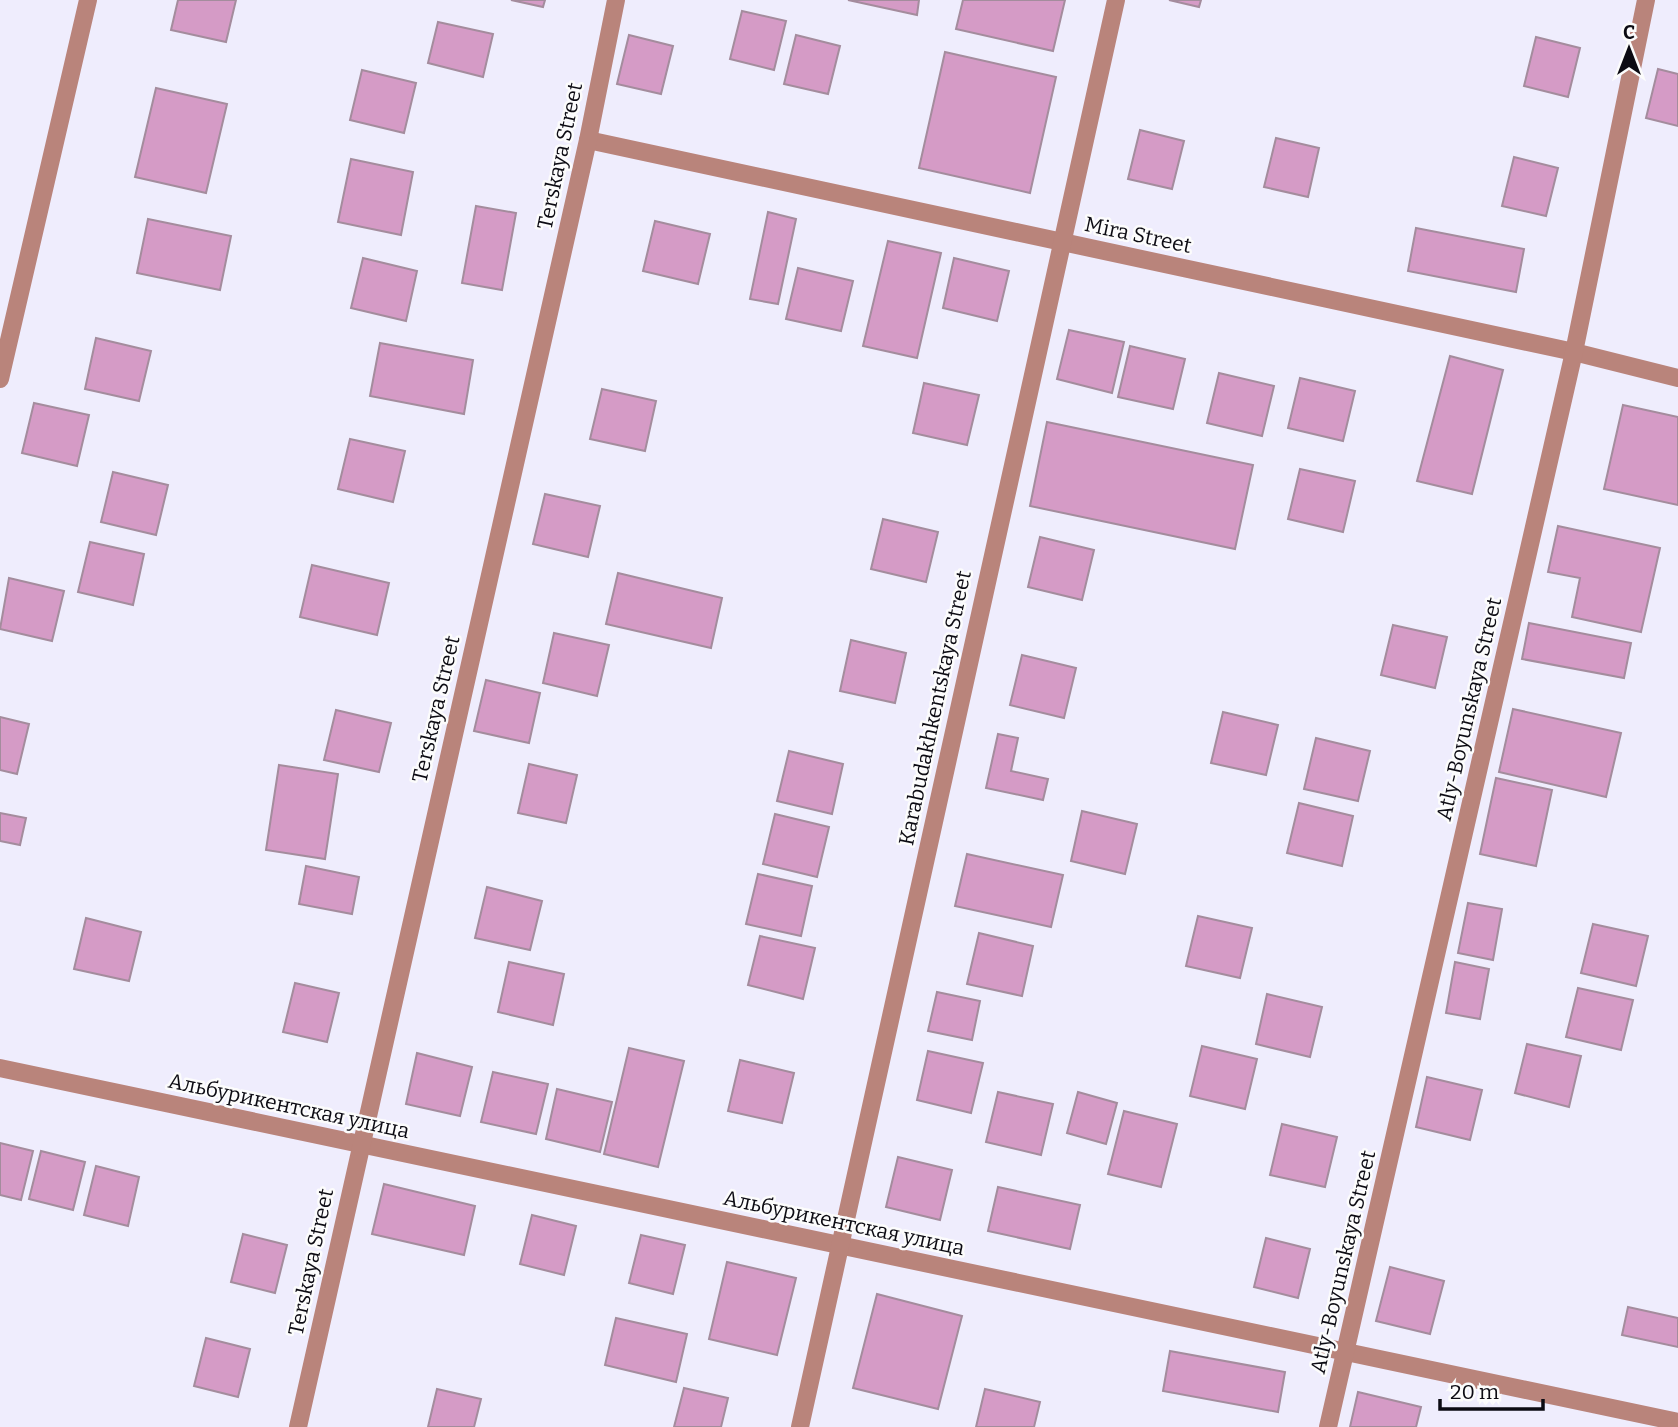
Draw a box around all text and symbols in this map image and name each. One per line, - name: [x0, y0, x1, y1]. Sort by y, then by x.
- north arrow: [1594, 14, 1664, 84]
- text: С: [1623, 21, 1635, 44]
- street label: Terskaya Street: [532, 80, 588, 232]
- street label: Mira Street: [1082, 211, 1194, 259]
- street label: Karabudakhkentskaya Street: [893, 568, 977, 848]
- street label: Atly-Boyunskaya Street: [1431, 595, 1507, 823]
- street label: Terskaya Street: [407, 633, 466, 785]
- street label: Альбурикентская улица: [166, 1068, 412, 1144]
- street label: Atly-Boyunskaya Street: [1305, 1148, 1381, 1376]
- street label: Альбурикентская улица: [721, 1185, 967, 1261]
- street label: Terskaya Street: [283, 1186, 339, 1338]
- scale bar: [1440, 1368, 1543, 1412]
- text: 20 m: [1450, 1379, 1499, 1405]

